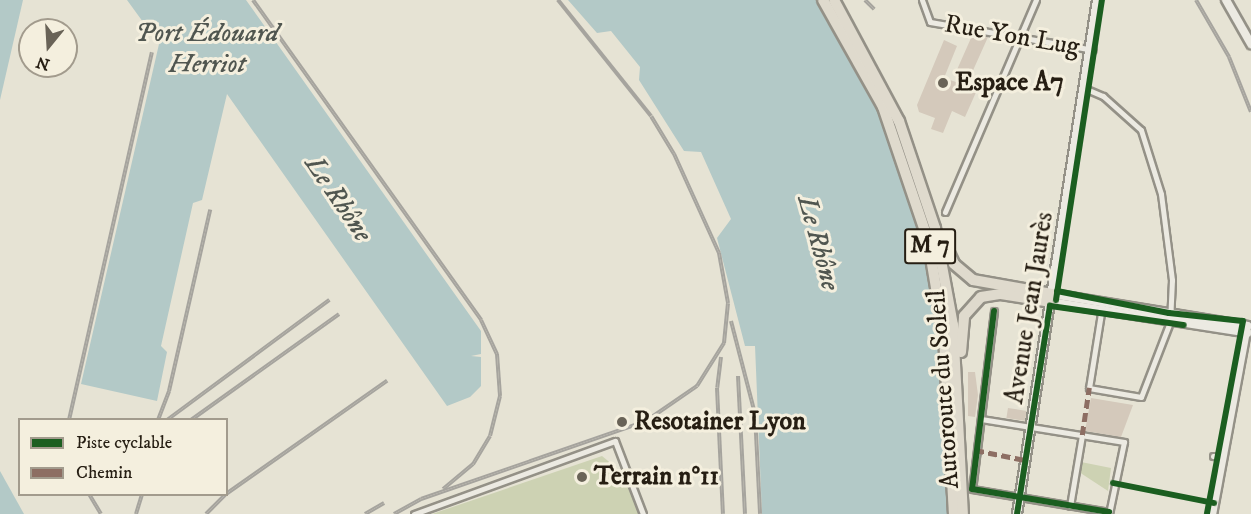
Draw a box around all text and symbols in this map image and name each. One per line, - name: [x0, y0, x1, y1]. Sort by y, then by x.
- street label: Rue Yon Lug: [942, 9, 1082, 63]
- water label: Port Édouard Herriot: [135, 17, 279, 80]
- north arrow: [18, 18, 78, 78]
- text: N: [34, 52, 52, 75]
- place label: Espace A7: [955, 67, 1064, 99]
- marker: Espace A7: [936, 76, 950, 90]
- water label: Le Rhône: [298, 150, 378, 248]
- water label: Le Rhône: [790, 192, 846, 294]
- street label: Avenue Jean Jaurès: [999, 210, 1061, 406]
- road number: M 7: [903, 225, 957, 267]
- street label: Autoroute du Soleil: [921, 288, 967, 490]
- place label: Resotainer Lyon: [634, 406, 806, 438]
- marker: Resotainer Lyon: [615, 415, 629, 429]
- legend: [18, 418, 228, 496]
- text: Piste cyclable: [76, 432, 172, 454]
- place label: Terrain n°11: [594, 461, 719, 493]
- text: Chemin: [76, 462, 132, 484]
- marker: Terrain n°11: [575, 470, 589, 484]

